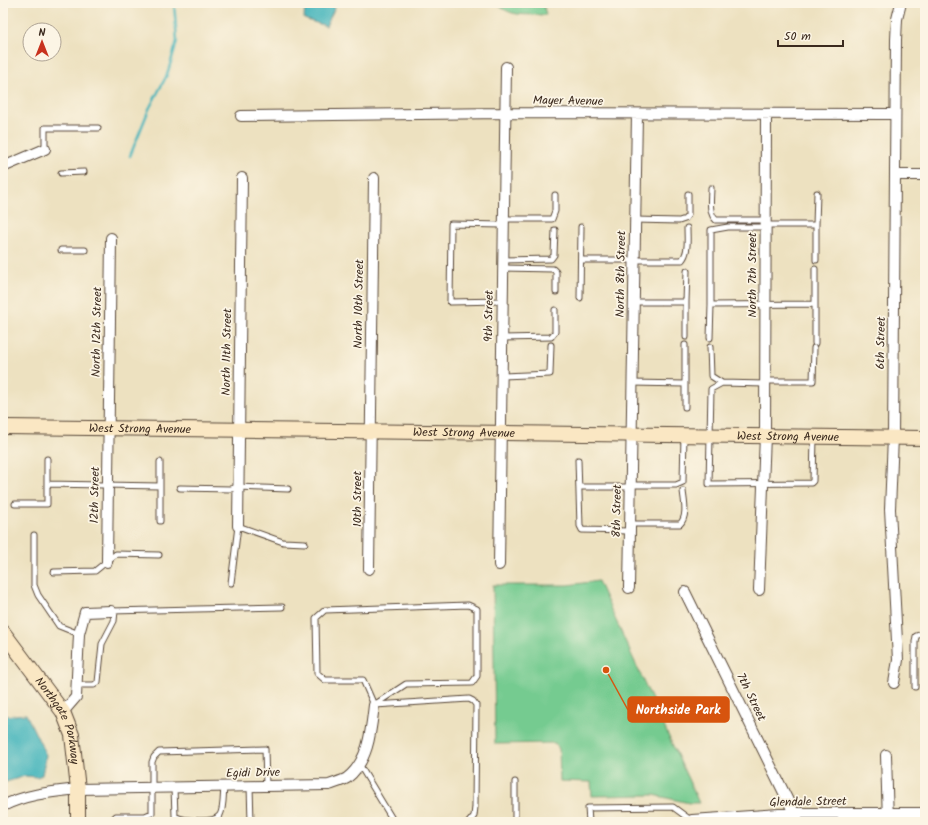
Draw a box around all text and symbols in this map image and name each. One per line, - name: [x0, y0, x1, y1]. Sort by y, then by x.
- north arrow: [22, 22, 62, 62]
- scale bar: [778, 22, 843, 48]
- text: N: [39, 24, 46, 42]
- text: 50 m: [784, 27, 811, 46]
- street label: Mayer Avenue: [533, 91, 604, 111]
- street label: North 8th Street: [611, 230, 631, 318]
- street label: North 7th Street: [743, 232, 762, 318]
- street label: North 10th Street: [349, 259, 369, 349]
- street label: North 12th Street: [87, 286, 107, 377]
- street label: 9th Street: [479, 289, 499, 342]
- street label: North 11th Street: [217, 308, 237, 396]
- street label: 6th Street: [871, 316, 891, 370]
- street label: West Strong Avenue: [89, 419, 192, 439]
- street label: West Strong Avenue: [413, 422, 516, 443]
- street label: West Strong Avenue: [737, 426, 840, 446]
- street label: 12th Street: [85, 466, 105, 524]
- street label: 10th Street: [348, 471, 367, 527]
- street label: 8th Street: [607, 484, 627, 538]
- street label: 7th Street: [731, 670, 771, 725]
- street label: Northgate Parkway: [30, 673, 85, 766]
- callout: Northside Park: [628, 697, 729, 722]
- text: Northside Park: [636, 700, 721, 721]
- street label: Egidi Drive: [226, 763, 281, 783]
- street label: Glendale Street: [769, 792, 847, 812]

